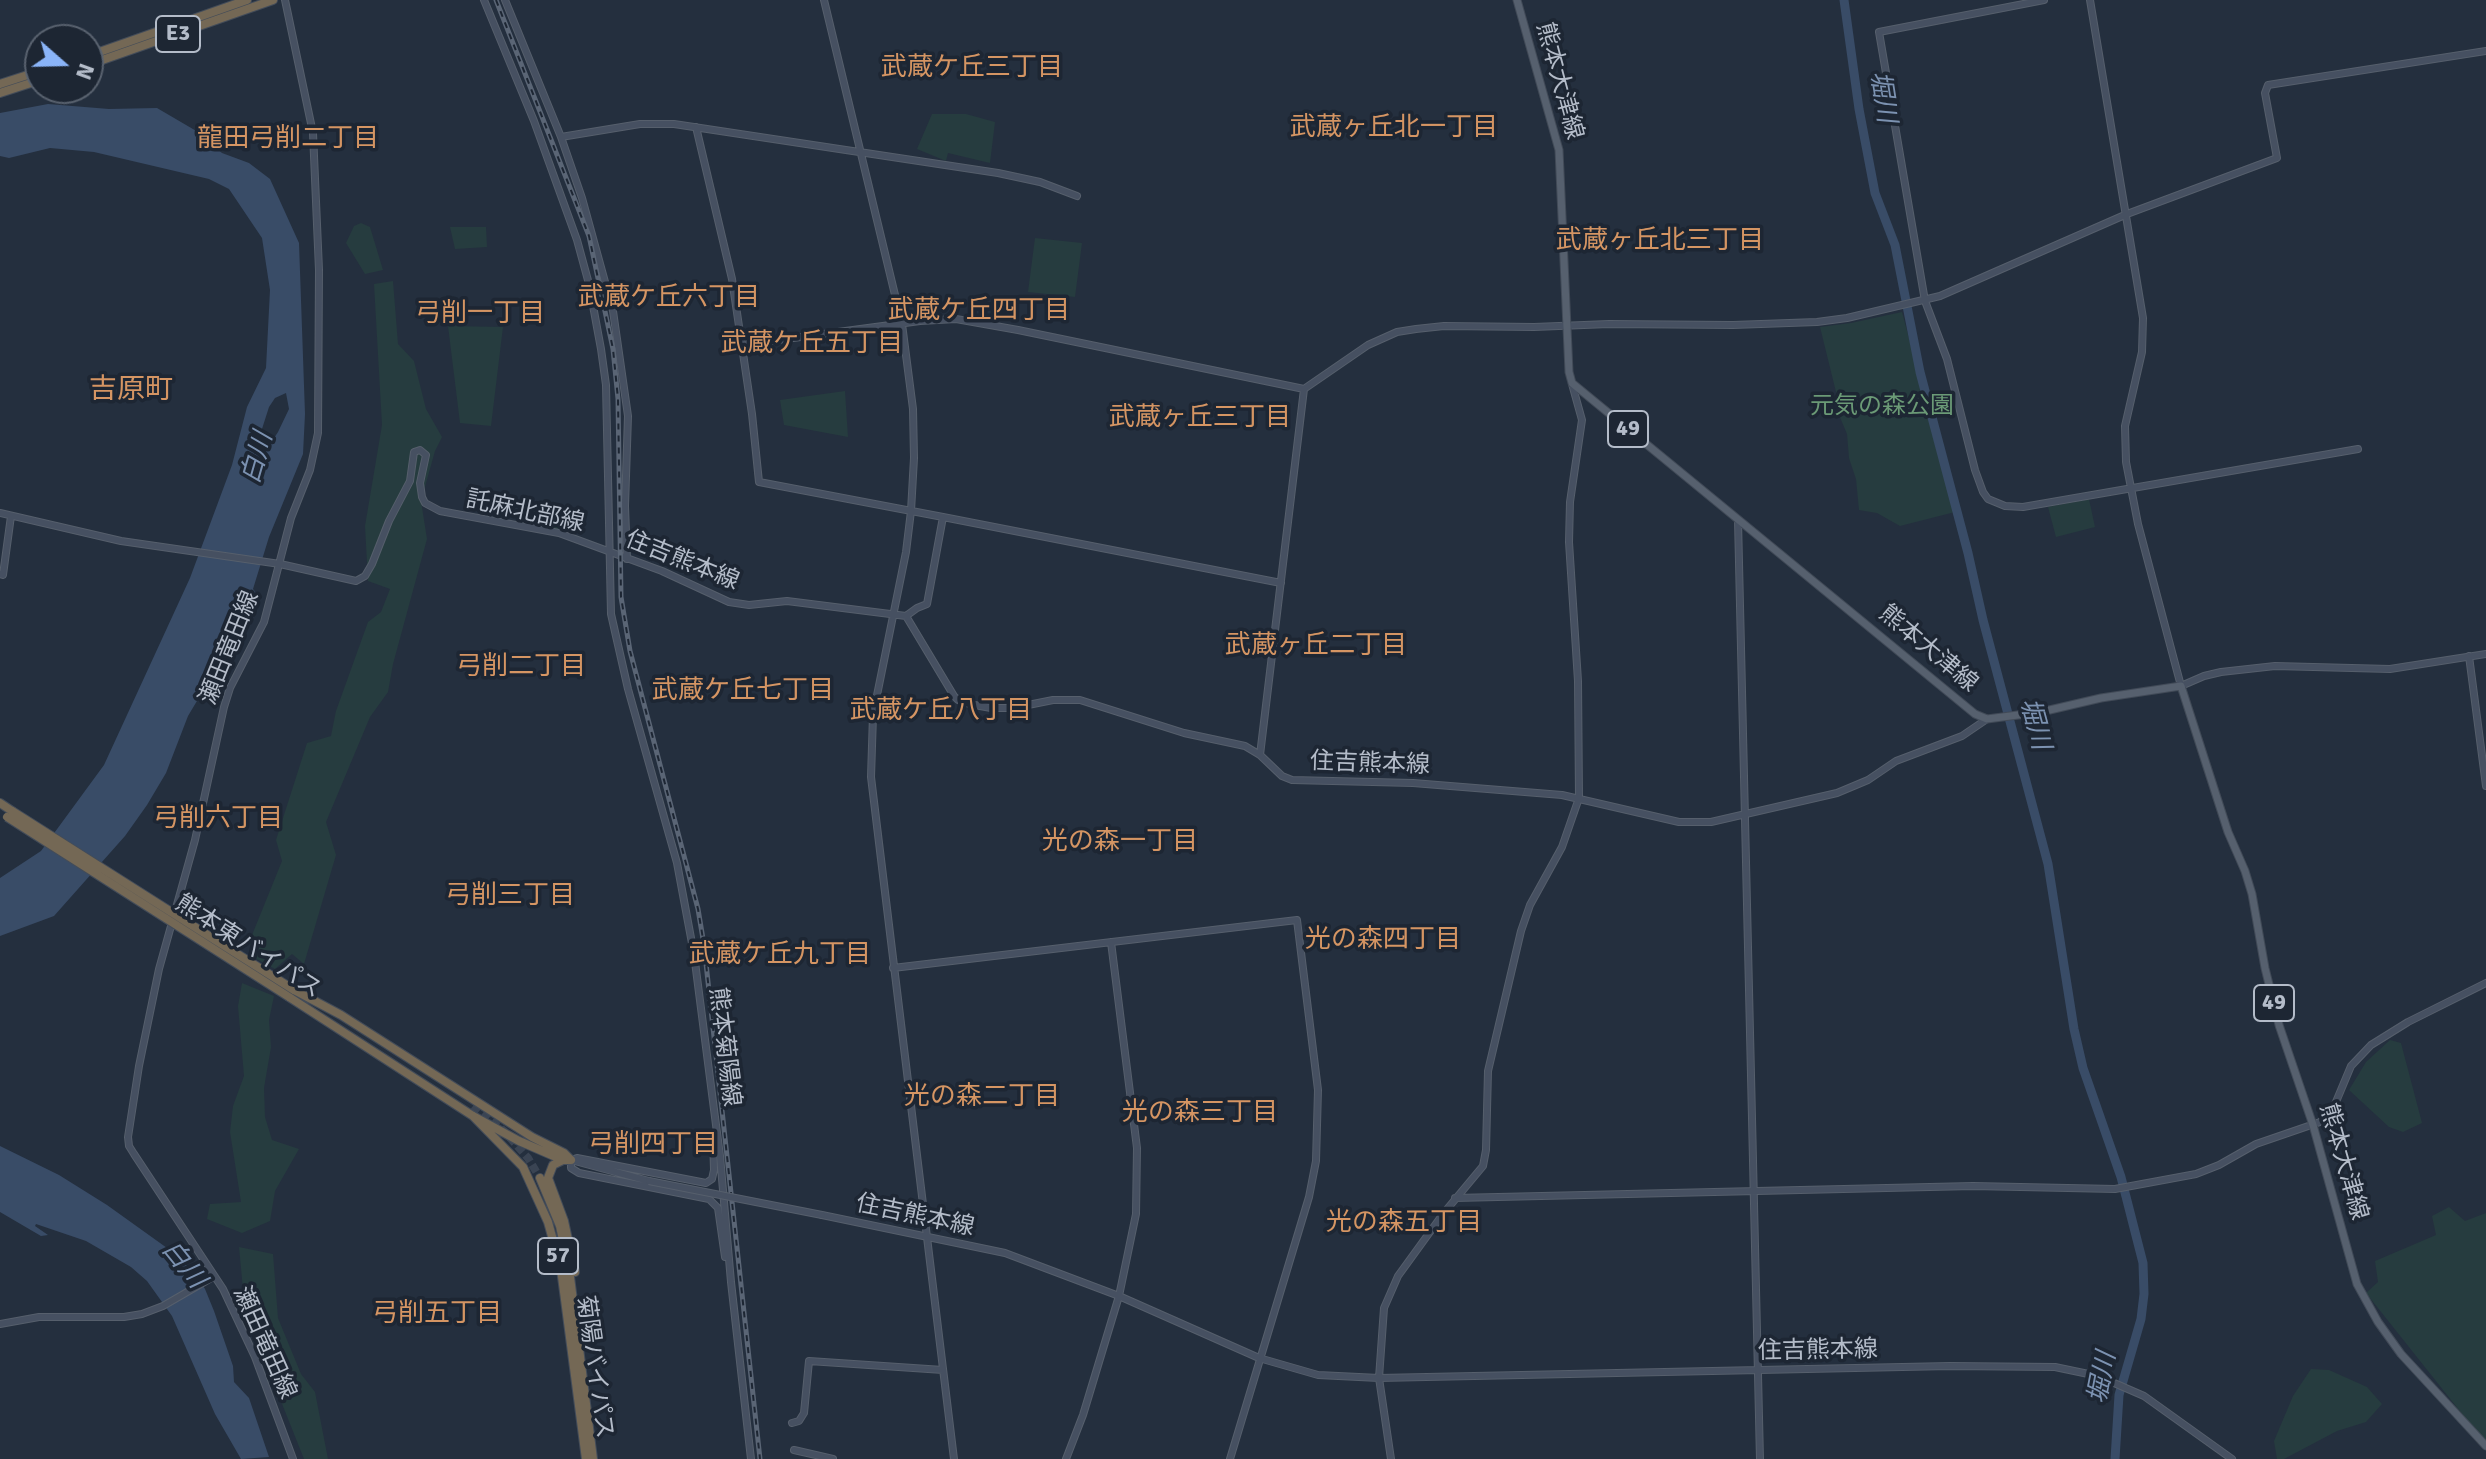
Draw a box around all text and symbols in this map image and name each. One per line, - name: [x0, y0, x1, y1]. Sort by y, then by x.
- road number: E3: [156, 16, 200, 52]
- street label: 熊本大津線: [1530, 19, 1588, 143]
- north arrow: [24, 24, 104, 104]
- district label: 武蔵ケ丘三丁目: [881, 52, 1063, 84]
- text: N: [70, 60, 100, 84]
- water label: 堀川: [1863, 69, 1901, 125]
- district label: 武蔵ヶ丘北一丁目: [1290, 112, 1498, 144]
- district label: 龍田弓削二丁目: [197, 123, 379, 155]
- district label: 武蔵ヶ丘北三丁目: [1556, 225, 1764, 257]
- district label: 武蔵ケ丘六丁目: [578, 282, 760, 314]
- district label: 武蔵ケ丘四丁目: [888, 295, 1070, 327]
- district label: 弓削一丁目: [415, 298, 545, 330]
- district label: 武蔵ケ丘五丁目: [721, 328, 903, 360]
- district label: 吉原町: [89, 374, 173, 408]
- park label: 元気の森公園: [1810, 393, 1954, 421]
- district label: 武蔵ヶ丘三丁目: [1109, 402, 1291, 434]
- road number: 49: [1608, 411, 1648, 447]
- water label: 白川: [236, 429, 280, 487]
- street label: 託麻北部線: [463, 485, 587, 539]
- street label: 住吉熊本線: [621, 525, 743, 597]
- street label: 瀬田竜田線: [194, 587, 266, 709]
- street label: 熊本大津線: [1873, 599, 1983, 699]
- district label: 武蔵ヶ丘二丁目: [1225, 630, 1407, 662]
- district label: 弓削二丁目: [456, 651, 586, 683]
- district label: 武蔵ケ丘七丁目: [652, 675, 834, 707]
- district label: 武蔵ケ丘八丁目: [850, 695, 1032, 727]
- water label: 堀川: [2012, 695, 2056, 753]
- street label: 住吉熊本線: [1310, 748, 1430, 780]
- district label: 弓削六丁目: [153, 803, 283, 835]
- district label: 光の森一丁目: [1042, 826, 1198, 858]
- district label: 弓削三丁目: [445, 880, 575, 912]
- street label: 熊本東バイパス: [170, 889, 326, 1005]
- district label: 光の森四丁目: [1305, 924, 1461, 956]
- district label: 武蔵ケ丘九丁目: [689, 939, 871, 971]
- road number: 49: [2254, 985, 2294, 1021]
- street label: 熊本菊陽線: [702, 986, 746, 1108]
- district label: 光の森二丁目: [904, 1081, 1060, 1113]
- district label: 光の森三丁目: [1122, 1097, 1278, 1129]
- street label: 熊本大津線: [2313, 1100, 2373, 1224]
- district label: 弓削四丁目: [588, 1129, 718, 1161]
- street label: 住吉熊本線: [853, 1189, 977, 1243]
- district label: 光の森五丁目: [1326, 1207, 1482, 1239]
- water label: 白川: [155, 1235, 211, 1295]
- road number: 57: [538, 1238, 578, 1274]
- street label: 瀬田竜田線: [226, 1282, 302, 1404]
- street label: 菊陽バイパス: [570, 1294, 618, 1440]
- district label: 弓削五丁目: [372, 1298, 502, 1330]
- street label: 住吉熊本線: [1758, 1336, 1878, 1366]
- water label: 堀川: [2083, 1350, 2123, 1406]

